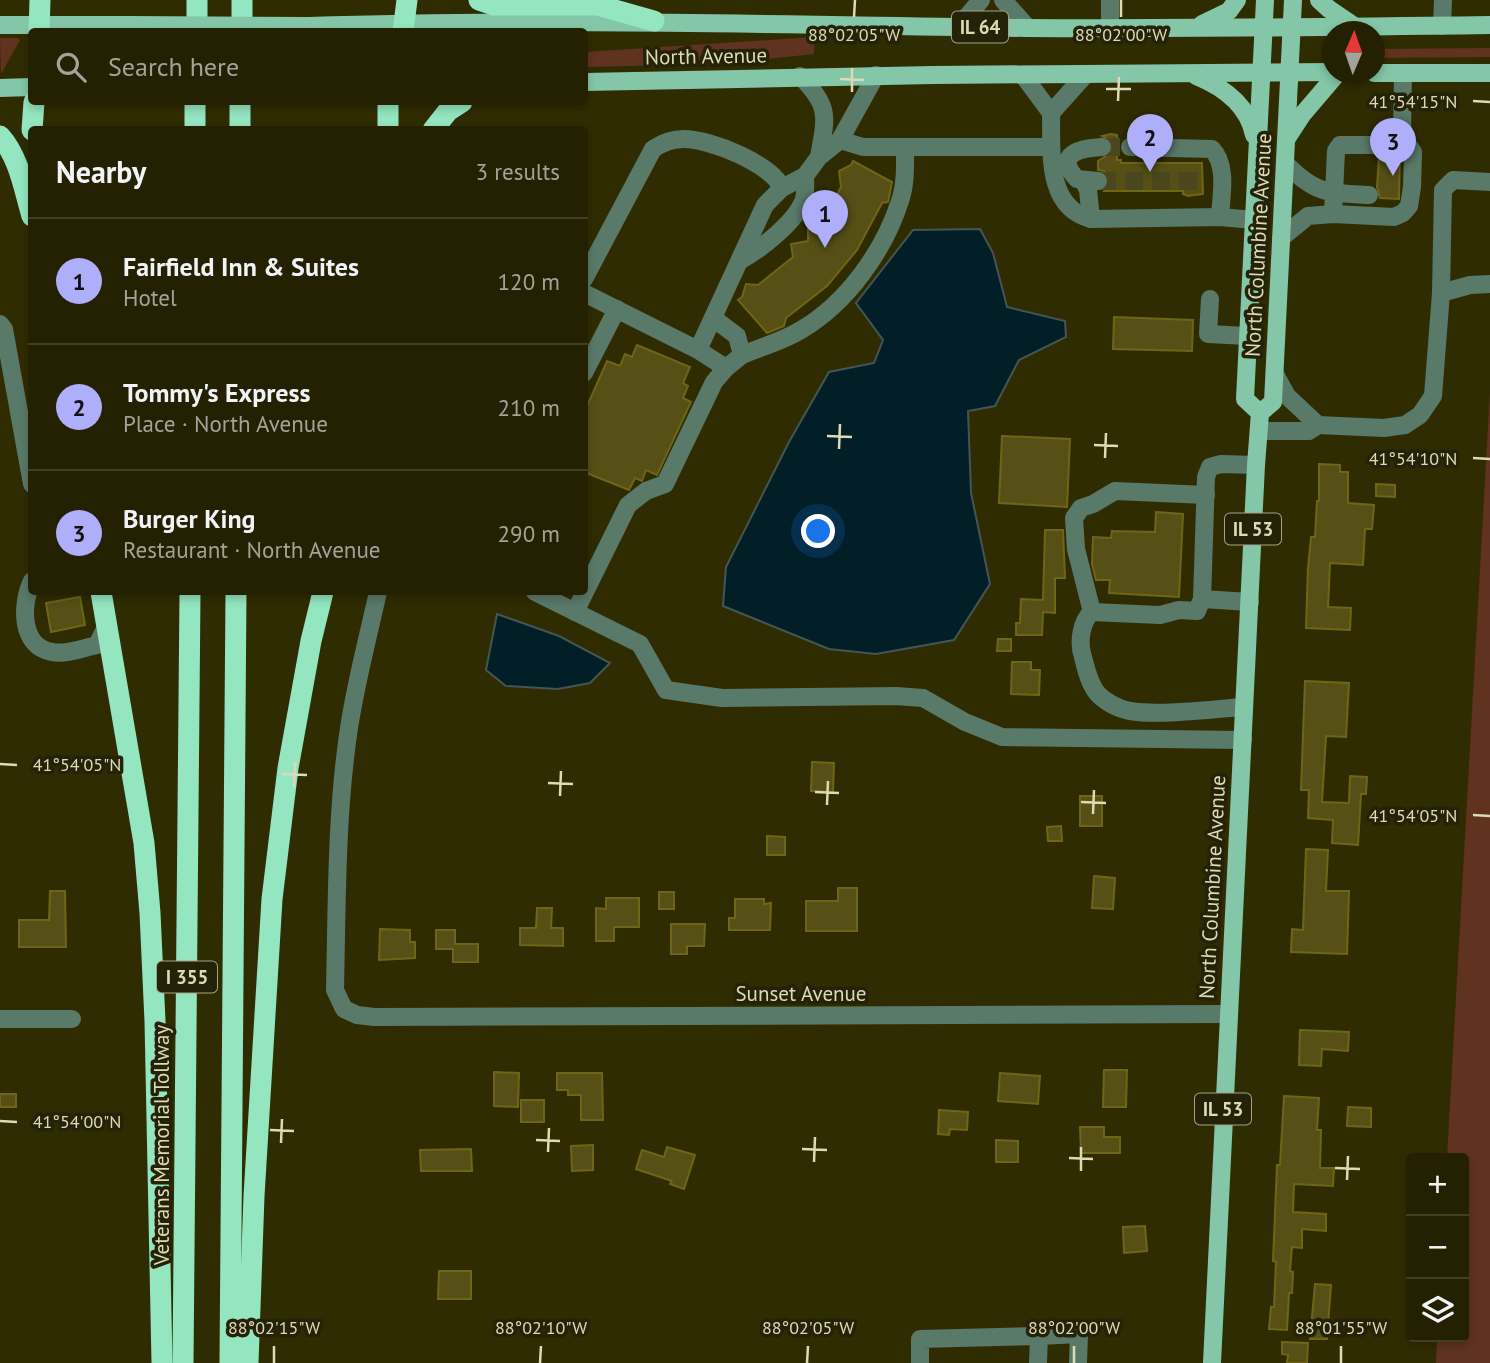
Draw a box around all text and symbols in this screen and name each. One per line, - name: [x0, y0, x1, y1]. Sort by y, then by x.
- road number: IL 64: [952, 12, 1008, 42]
- north arrow: [1322, 21, 1385, 84]
- text: 88°02'05"W: [808, 23, 900, 46]
- text: 88°02'00"W: [1075, 23, 1167, 46]
- search box: [28, 28, 588, 105]
- street label: North Avenue: [645, 41, 767, 71]
- icon: search: [52, 48, 90, 86]
- text: Search here: [108, 50, 239, 83]
- text: 41°54'15"N: [1369, 90, 1457, 113]
- pin: 2: [1127, 114, 1173, 172]
- pin: 3: [1370, 118, 1416, 176]
- street label: North Columbine Avenue: [1239, 132, 1277, 358]
- text: Nearby: [56, 152, 146, 191]
- text: 3 results: [476, 157, 560, 186]
- pin: 1: [802, 190, 848, 248]
- text: Fairfield Inn & Suites: [123, 250, 359, 283]
- text: 1: [72, 267, 86, 296]
- text: 120 m: [498, 267, 560, 296]
- text: Hotel: [123, 283, 177, 312]
- text: Tommy's Express: [123, 376, 311, 409]
- text: 2: [72, 393, 86, 422]
- text: 210 m: [498, 393, 560, 422]
- text: Place · North Avenue: [123, 409, 328, 438]
- text: 41°54'10"N: [1369, 447, 1457, 470]
- text: Burger King: [123, 502, 256, 535]
- your location: [801, 514, 835, 548]
- road number: IL 53: [1225, 514, 1281, 544]
- text: 3: [72, 519, 86, 548]
- text: 290 m: [498, 519, 560, 548]
- text: Restaurant · North Avenue: [123, 535, 381, 564]
- text: 41°54'05"N: [33, 753, 121, 776]
- street label: North Columbine Avenue: [1193, 774, 1231, 1000]
- text: 41°54'05"N: [1369, 804, 1457, 827]
- road number: I 355: [157, 962, 217, 993]
- street label: Sunset Avenue: [735, 980, 867, 1007]
- street label: Veterans Memorial Tollway: [148, 1025, 175, 1266]
- road number: IL 53: [1195, 1093, 1251, 1124]
- text: 41°54'00"N: [33, 1110, 121, 1133]
- map controls: [1406, 1153, 1469, 1342]
- button: +: [1406, 1153, 1469, 1216]
- button: −: [1406, 1216, 1469, 1279]
- button: layers: [1406, 1279, 1469, 1342]
- text: 88°02'15"W: [228, 1316, 320, 1339]
- text: 88°02'10"W: [495, 1316, 587, 1339]
- text: 88°02'05"W: [762, 1316, 854, 1339]
- text: 88°02'00"W: [1028, 1316, 1120, 1339]
- text: 88°01'55"W: [1295, 1316, 1387, 1339]

